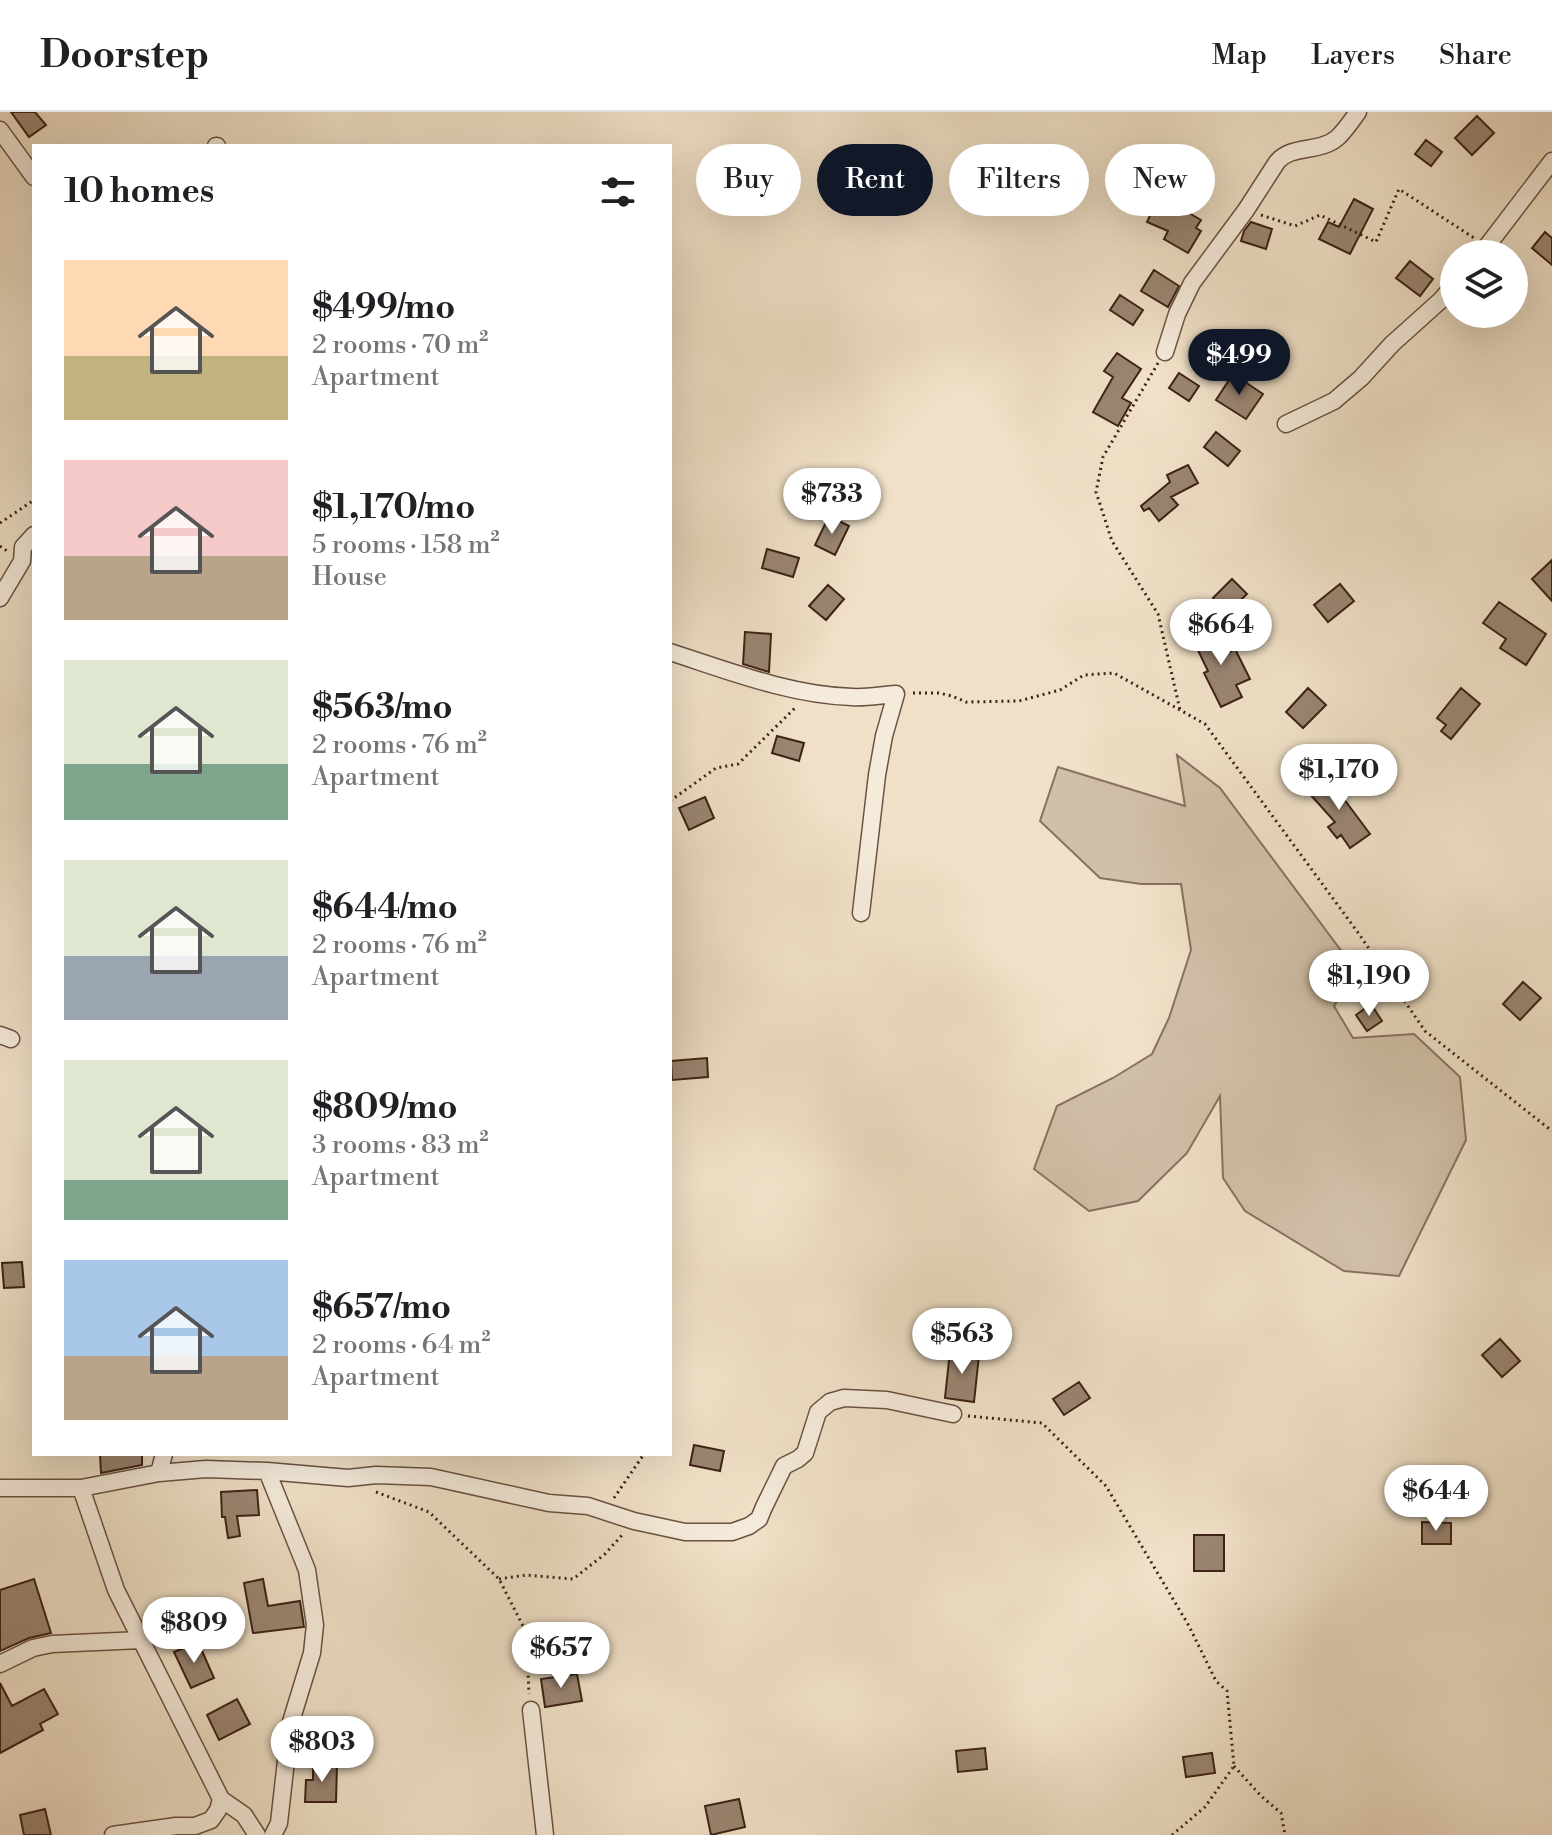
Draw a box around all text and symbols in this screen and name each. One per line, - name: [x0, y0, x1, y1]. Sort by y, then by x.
- text: Doorstep: [40, 32, 209, 79]
- text: Map: [1212, 38, 1267, 73]
- text: Layers: [1311, 38, 1395, 73]
- text: Share: [1439, 38, 1512, 73]
- chip: Buy: [696, 144, 801, 216]
- chip: Rent: [817, 144, 933, 216]
- chip: Filters: [949, 144, 1089, 216]
- chip: New: [1105, 144, 1215, 216]
- icon: filters: [596, 170, 640, 214]
- text: 10 homes: [64, 171, 214, 213]
- map controls: [1440, 240, 1528, 328]
- button: layers: [1440, 240, 1528, 328]
- text: $499/mo: [312, 287, 455, 329]
- icon: home: [128, 292, 224, 388]
- text: 2 rooms · 70 m²: [312, 329, 488, 361]
- pin: $499: [1192, 329, 1286, 397]
- text: $499: [1206, 339, 1272, 371]
- text: Apartment: [312, 361, 440, 393]
- pin: $733: [785, 468, 879, 536]
- text: $733: [801, 478, 863, 510]
- text: $1,170/mo: [312, 487, 475, 529]
- icon: home: [128, 492, 224, 588]
- text: 5 rooms · 158 m²: [312, 529, 500, 561]
- text: House: [312, 561, 387, 593]
- pin: $664: [1174, 599, 1268, 667]
- text: $664: [1188, 609, 1254, 641]
- text: $563/mo: [312, 687, 453, 729]
- icon: home: [128, 692, 224, 788]
- text: 2 rooms · 76 m²: [312, 729, 487, 761]
- pin: $1,170: [1274, 744, 1404, 812]
- text: $1,170: [1299, 754, 1380, 786]
- text: Apartment: [312, 761, 440, 793]
- text: $644/mo: [312, 887, 458, 929]
- icon: home: [128, 892, 224, 988]
- text: 2 rooms · 76 m²: [312, 929, 487, 961]
- pin: $1,190: [1304, 950, 1434, 1018]
- text: $1,190: [1327, 960, 1411, 992]
- text: Apartment: [312, 961, 440, 993]
- text: $809/mo: [312, 1087, 457, 1129]
- icon: home: [128, 1092, 224, 1188]
- text: 3 rooms · 83 m²: [312, 1129, 489, 1161]
- text: Apartment: [312, 1161, 440, 1193]
- text: $657/mo: [312, 1287, 451, 1329]
- icon: home: [128, 1292, 224, 1388]
- pin: $563: [915, 1308, 1009, 1376]
- text: $563: [930, 1318, 994, 1350]
- text: 2 rooms · 64 m²: [312, 1329, 491, 1361]
- text: Apartment: [312, 1361, 440, 1393]
- pin: $644: [1389, 1465, 1483, 1533]
- text: $644: [1402, 1475, 1470, 1507]
- pin: $809: [147, 1597, 241, 1665]
- text: $809: [160, 1607, 228, 1639]
- pin: $657: [514, 1622, 608, 1690]
- text: $657: [530, 1632, 592, 1664]
- pin: $803: [275, 1716, 369, 1784]
- text: $803: [289, 1726, 355, 1758]

